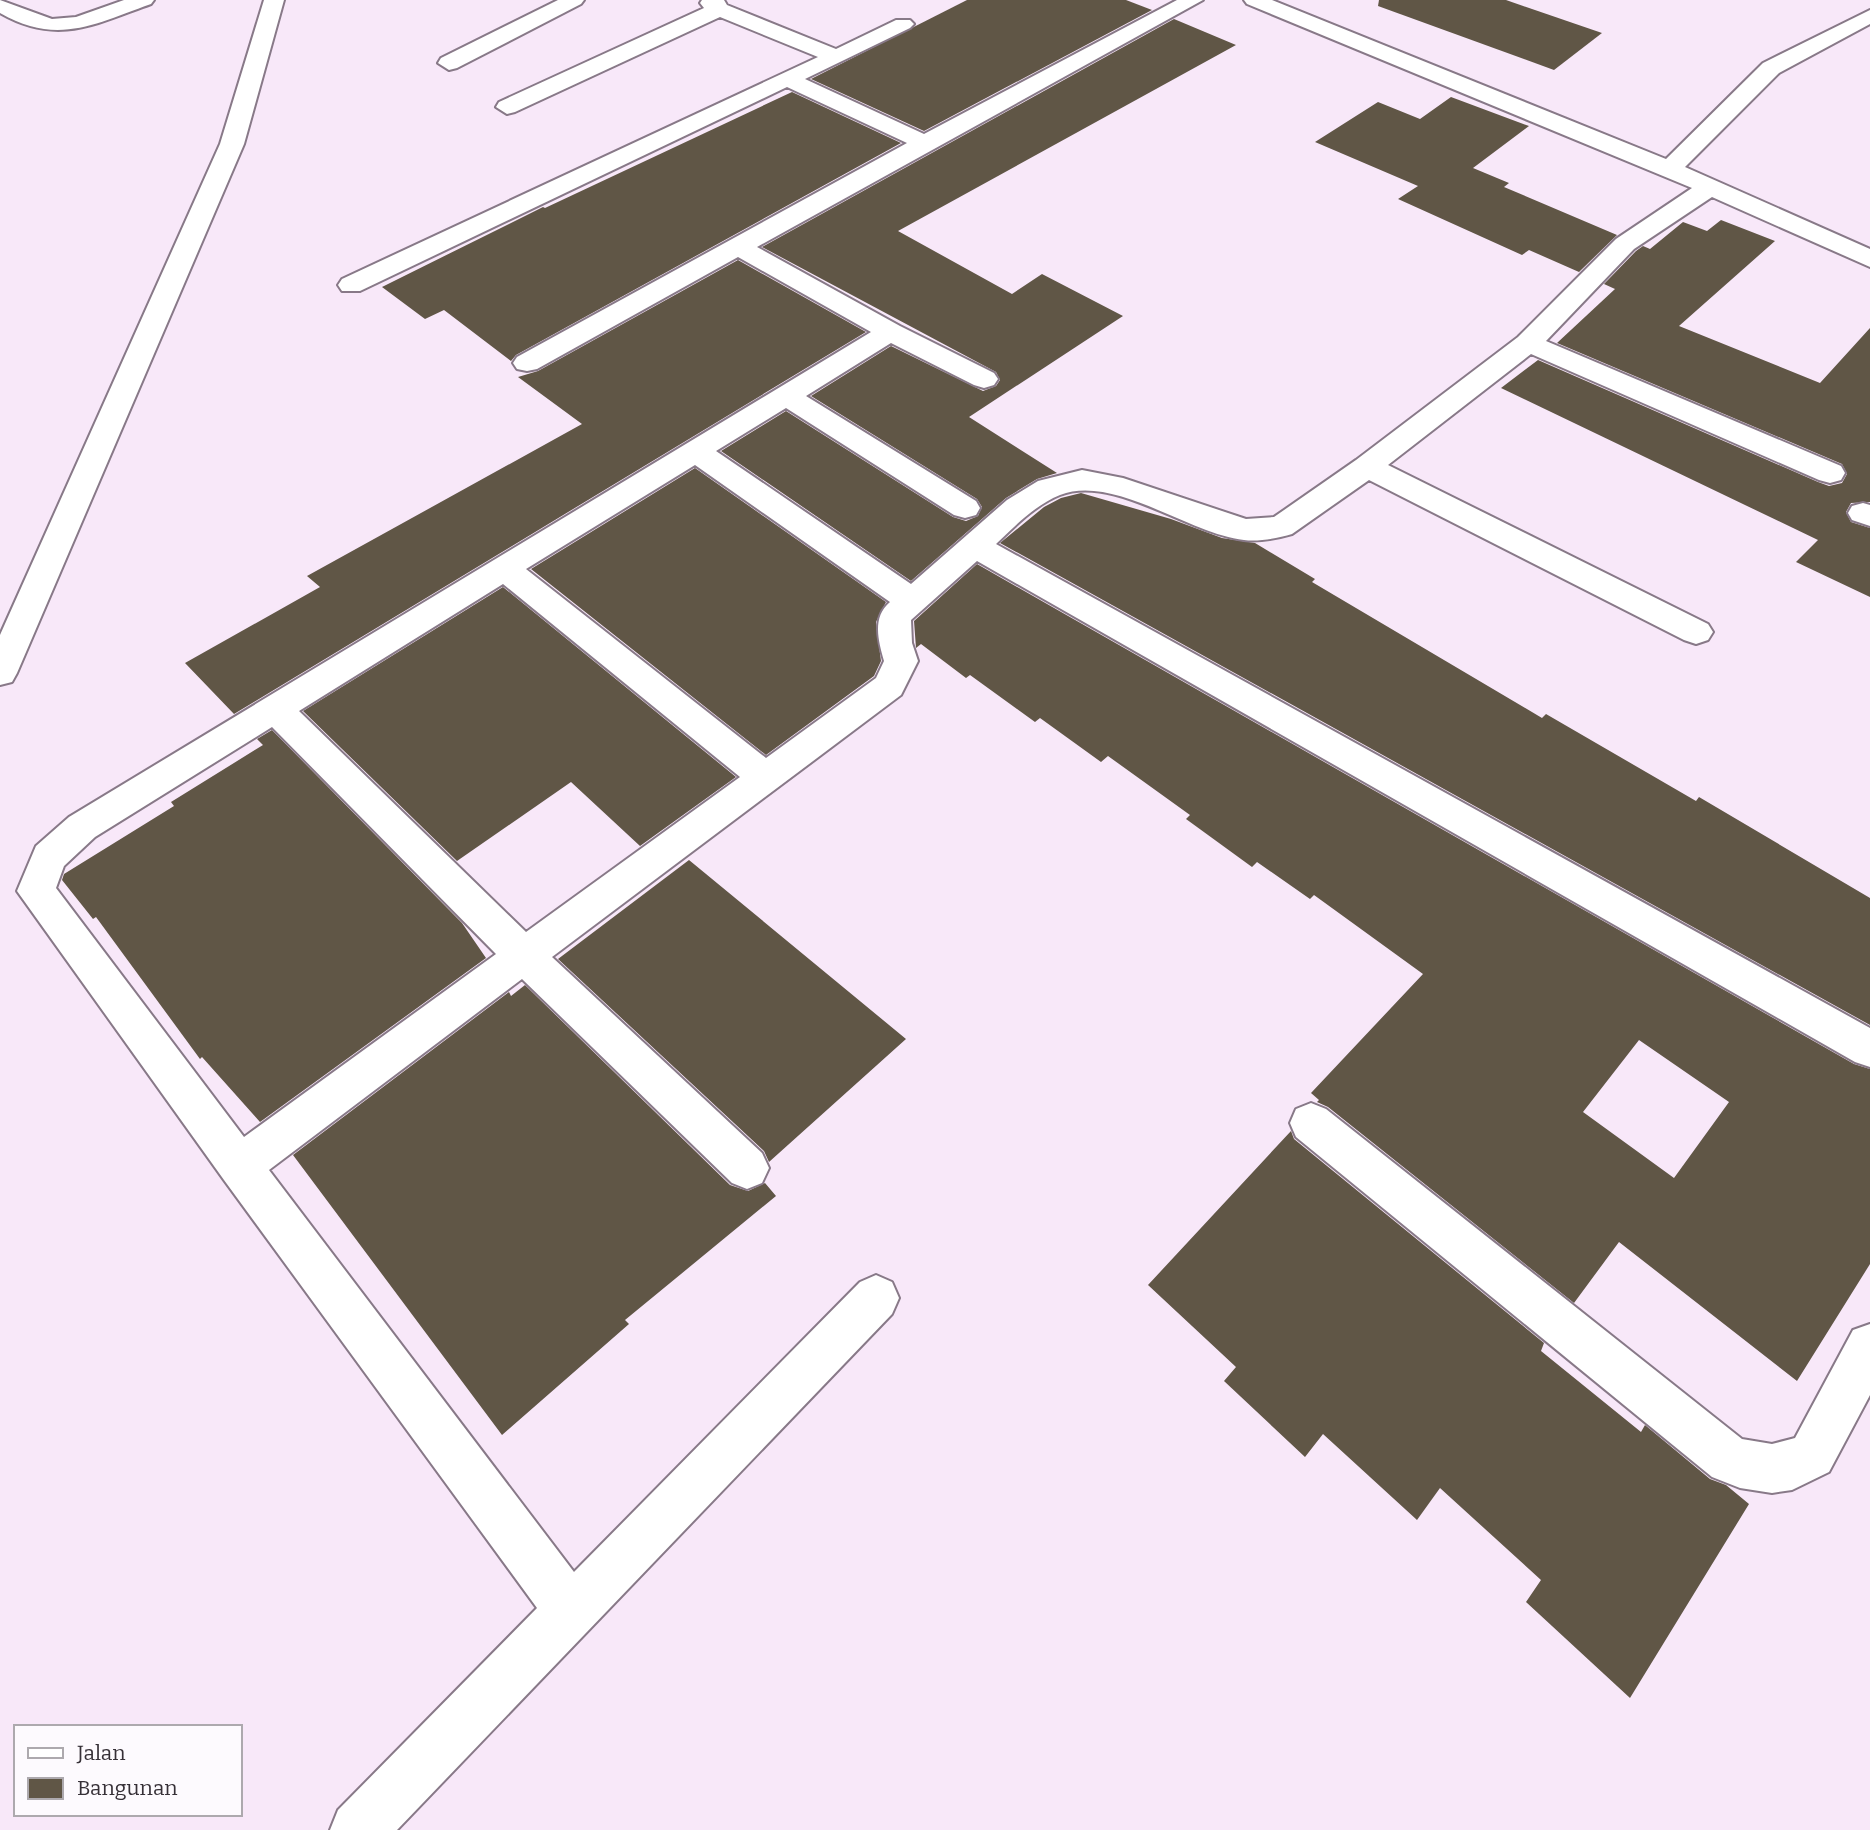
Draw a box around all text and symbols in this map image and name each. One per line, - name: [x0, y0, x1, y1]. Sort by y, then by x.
- legend: [14, 1725, 242, 1816]
- text: Jalan: [76, 1740, 126, 1766]
- text: Bangunan: [77, 1775, 178, 1801]

